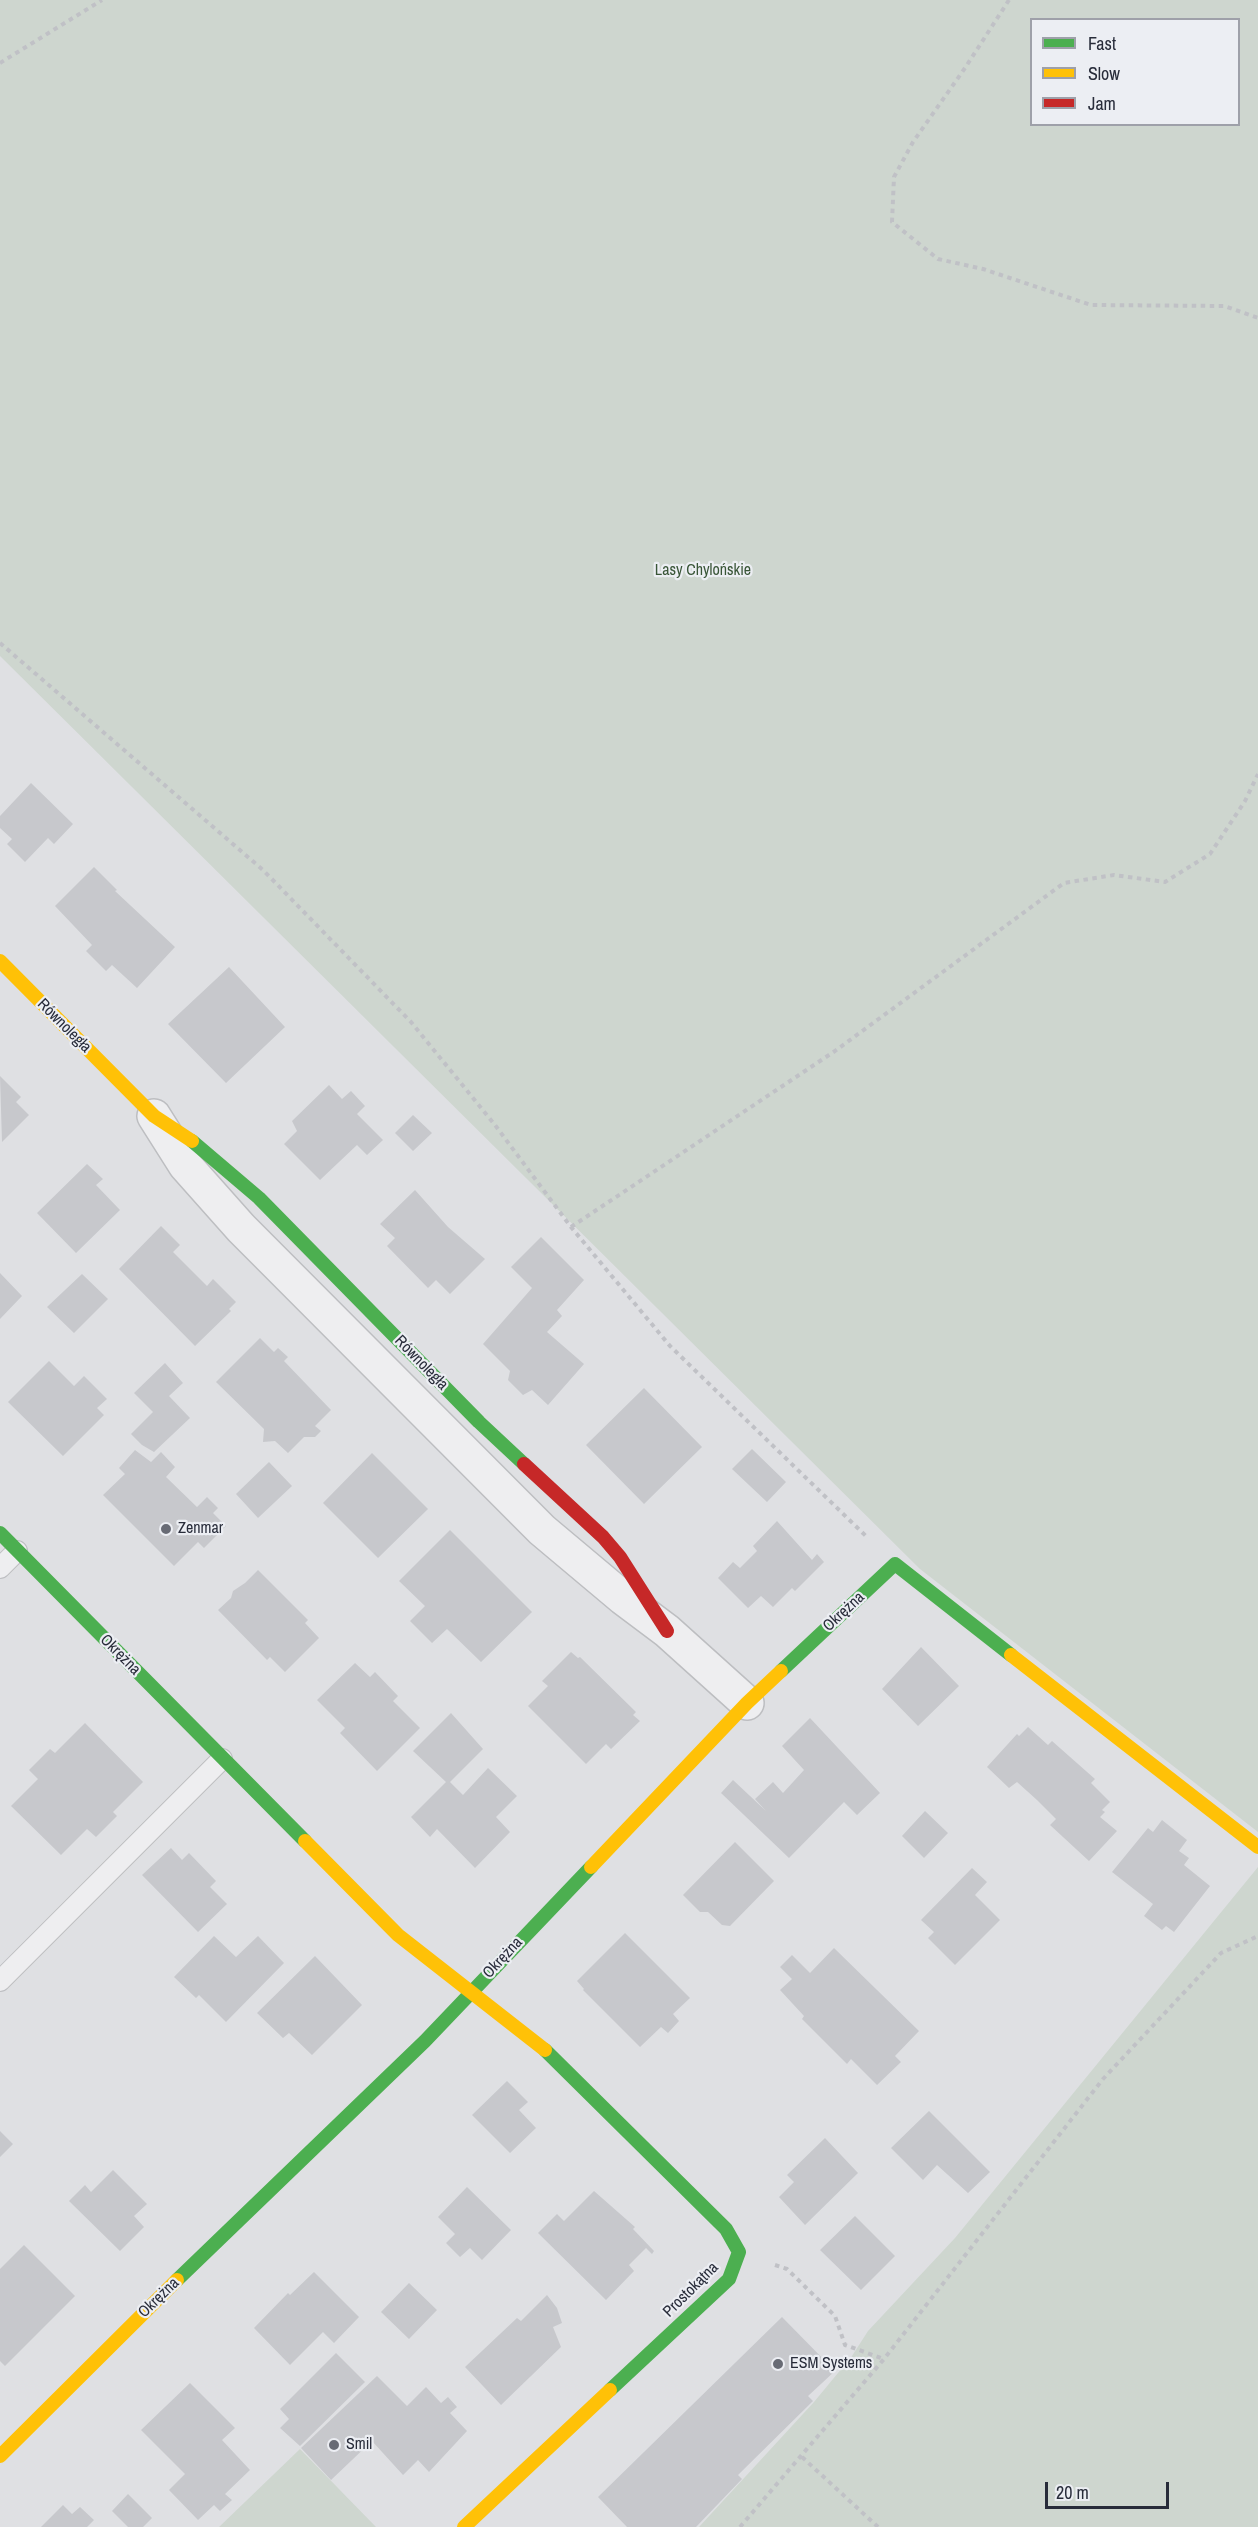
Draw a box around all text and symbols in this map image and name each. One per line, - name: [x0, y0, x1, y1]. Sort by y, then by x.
- legend: [1030, 18, 1240, 126]
- text: Fast: [1088, 31, 1116, 56]
- text: Slow: [1088, 61, 1120, 86]
- text: Jam: [1088, 91, 1116, 116]
- park label: Lasy Chylońskie: [655, 561, 751, 581]
- street label: Równoległa: [33, 995, 95, 1057]
- street label: Równoległa: [390, 1332, 452, 1394]
- place label: Zenmar: [178, 1519, 223, 1539]
- marker: Zenmar: [159, 1522, 173, 1536]
- street label: Okrężna: [819, 1588, 869, 1636]
- street label: Okrężna: [96, 1631, 144, 1679]
- street label: Okrężna: [479, 1933, 527, 1983]
- street label: Prostokątna: [659, 2258, 723, 2322]
- street label: Okrężna: [134, 2274, 184, 2322]
- place label: ESM Systems: [790, 2354, 872, 2374]
- marker: ESM Systems: [771, 2357, 785, 2371]
- place label: Smil: [346, 2435, 372, 2455]
- marker: Smil: [327, 2438, 341, 2452]
- scale bar: [1048, 2470, 1172, 2508]
- text: 20 m: [1056, 2480, 1089, 2505]

